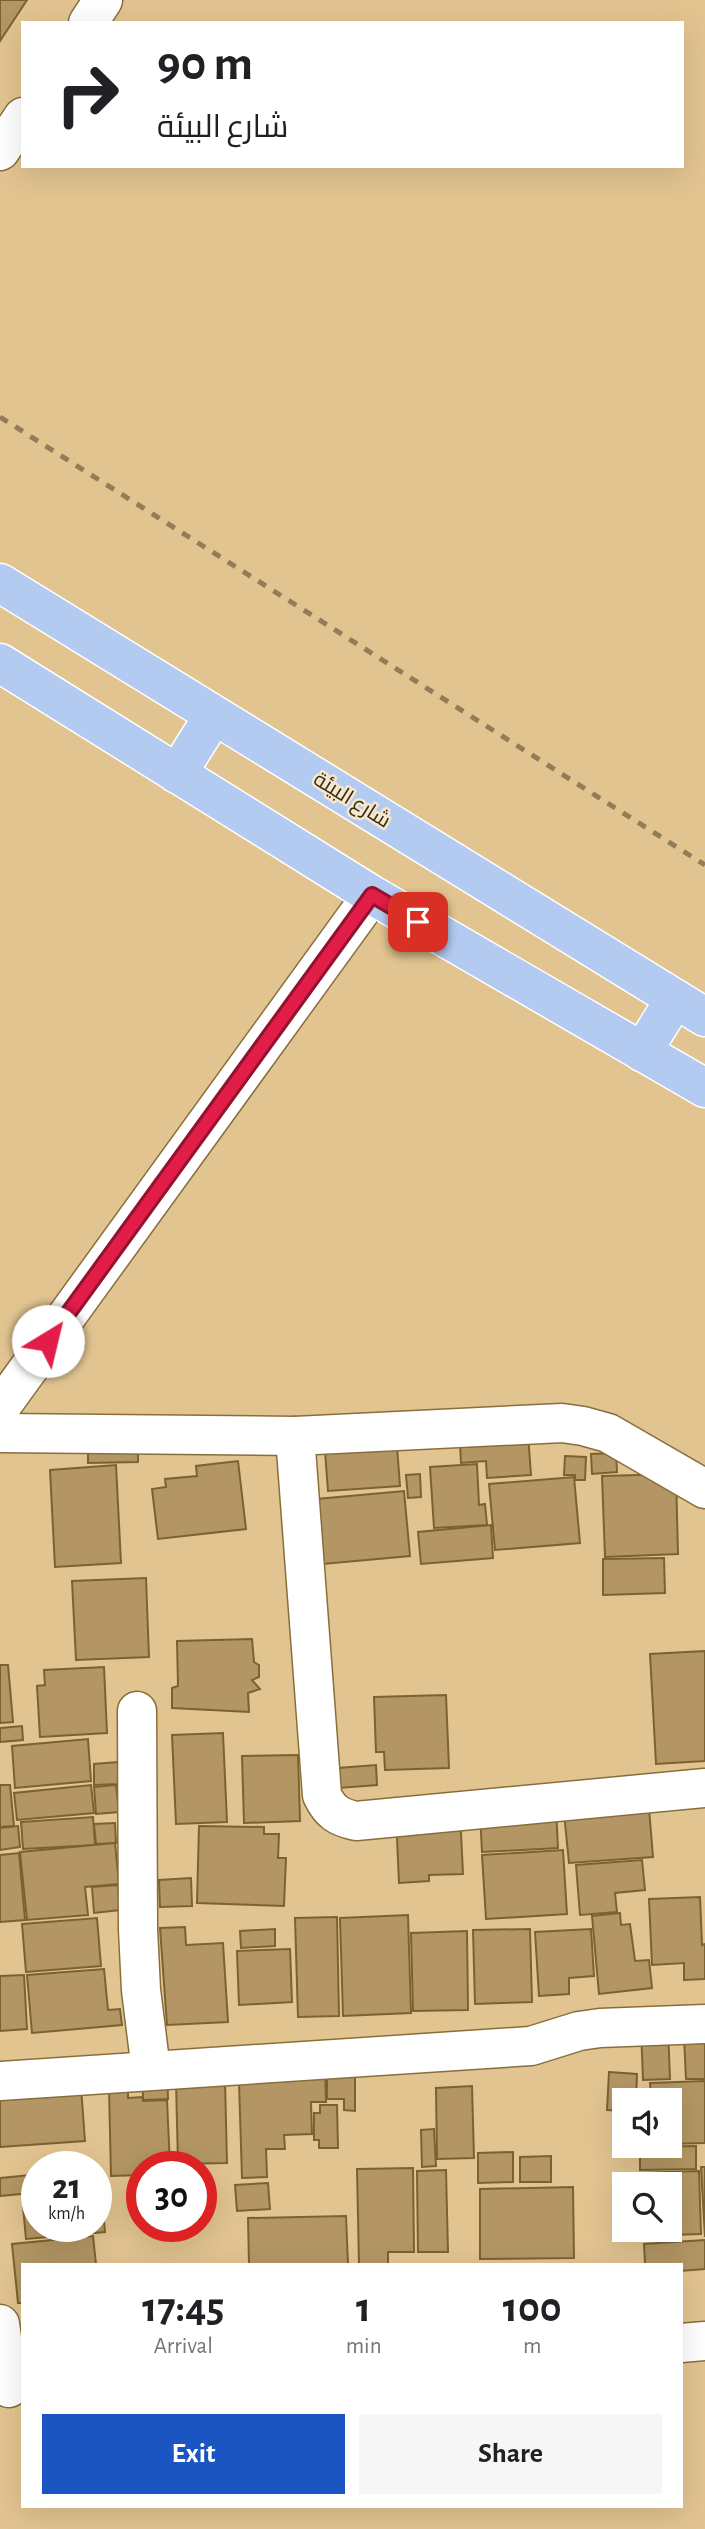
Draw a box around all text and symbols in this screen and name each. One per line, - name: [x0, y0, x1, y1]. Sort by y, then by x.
- text: 90 m: [157, 40, 253, 89]
- icon: right: [42, 49, 133, 140]
- text: شارع البيئة: [157, 111, 288, 143]
- street label: شارع البيئة: [308, 768, 394, 834]
- pin: [388, 892, 448, 952]
- icon: arrive: [399, 903, 437, 941]
- position arrow: [11, 1304, 85, 1378]
- map controls: [612, 2088, 682, 2242]
- button: sound: [612, 2088, 682, 2158]
- speed limit sign: 30: [126, 2151, 217, 2242]
- text: 21: [52, 2170, 81, 2205]
- button: search: [612, 2172, 682, 2242]
- text: km/h: [48, 2205, 85, 2223]
- text: 17:45: [142, 2287, 224, 2329]
- text: 1: [356, 2287, 371, 2329]
- text: 100: [503, 2287, 562, 2329]
- text: Arrival: [154, 2335, 213, 2358]
- text: min: [346, 2335, 382, 2358]
- text: m: [523, 2335, 541, 2358]
- button: Exit: [42, 2414, 345, 2494]
- button: Share: [359, 2414, 662, 2494]

